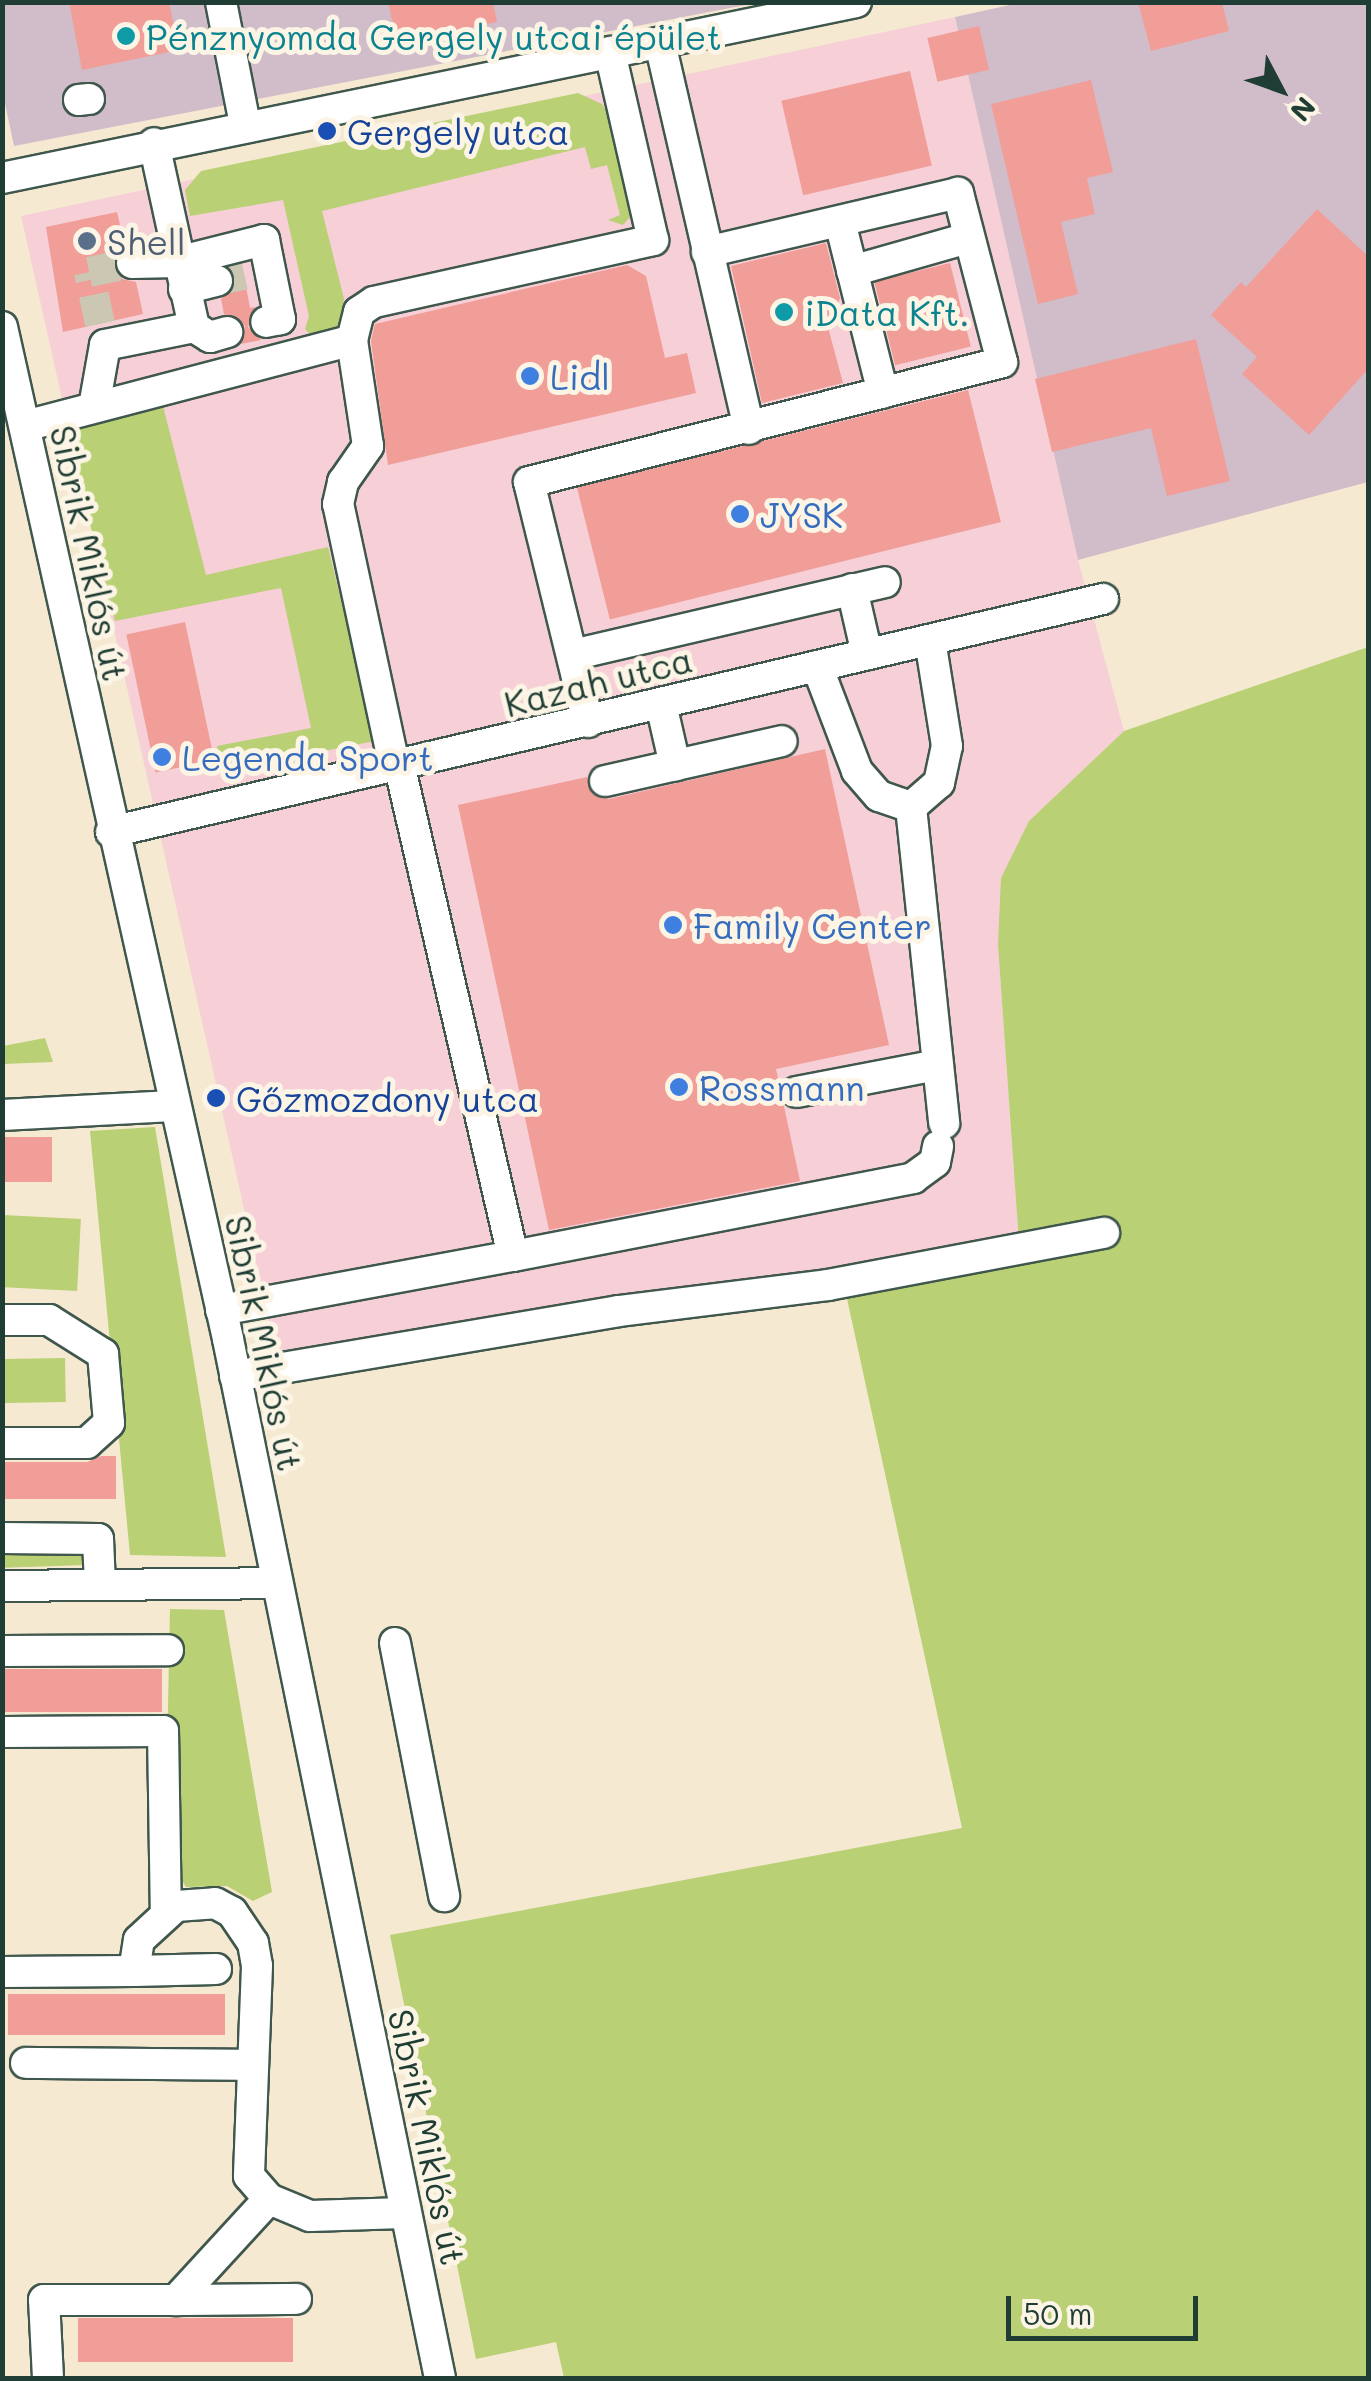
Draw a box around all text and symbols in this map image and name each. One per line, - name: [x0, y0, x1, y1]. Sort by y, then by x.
- place label: Pénznyomda Gergely utcai épület: [146, 15, 722, 57]
- marker: Pénznyomda Gergely utcai épület: [115, 25, 137, 47]
- north arrow: [1231, 40, 1331, 140]
- text: N: [1283, 90, 1324, 130]
- place label: Gergely utca: [347, 110, 569, 152]
- marker: Gergely utca: [316, 120, 338, 142]
- place label: Shell: [107, 220, 186, 262]
- marker: Shell: [76, 230, 98, 252]
- place label: iData Kft.: [804, 291, 970, 333]
- marker: iData Kft.: [773, 301, 795, 323]
- place label: Lidl: [550, 355, 610, 397]
- marker: Lidl: [519, 365, 541, 387]
- street label: Sibrik Miklós út: [42, 421, 138, 685]
- place label: JYSK: [760, 493, 843, 535]
- marker: JYSK: [729, 503, 751, 525]
- street label: Kazah utca: [500, 637, 696, 725]
- place label: Legenda Sport: [182, 736, 434, 778]
- marker: Legenda Sport: [151, 746, 173, 768]
- place label: Family Center: [693, 904, 932, 946]
- marker: Family Center: [662, 914, 684, 936]
- place label: Rossmann: [699, 1066, 865, 1108]
- marker: Rossmann: [668, 1076, 690, 1098]
- place label: Gőzmozdony utca: [236, 1077, 539, 1119]
- marker: Gőzmozdony utca: [205, 1087, 227, 1109]
- street label: Sibrik Miklós út: [217, 1211, 313, 1475]
- street label: Sibrik Miklós út: [380, 2005, 476, 2269]
- scale bar: [1011, 2276, 1204, 2338]
- text: 50 m: [1023, 2293, 1093, 2333]

